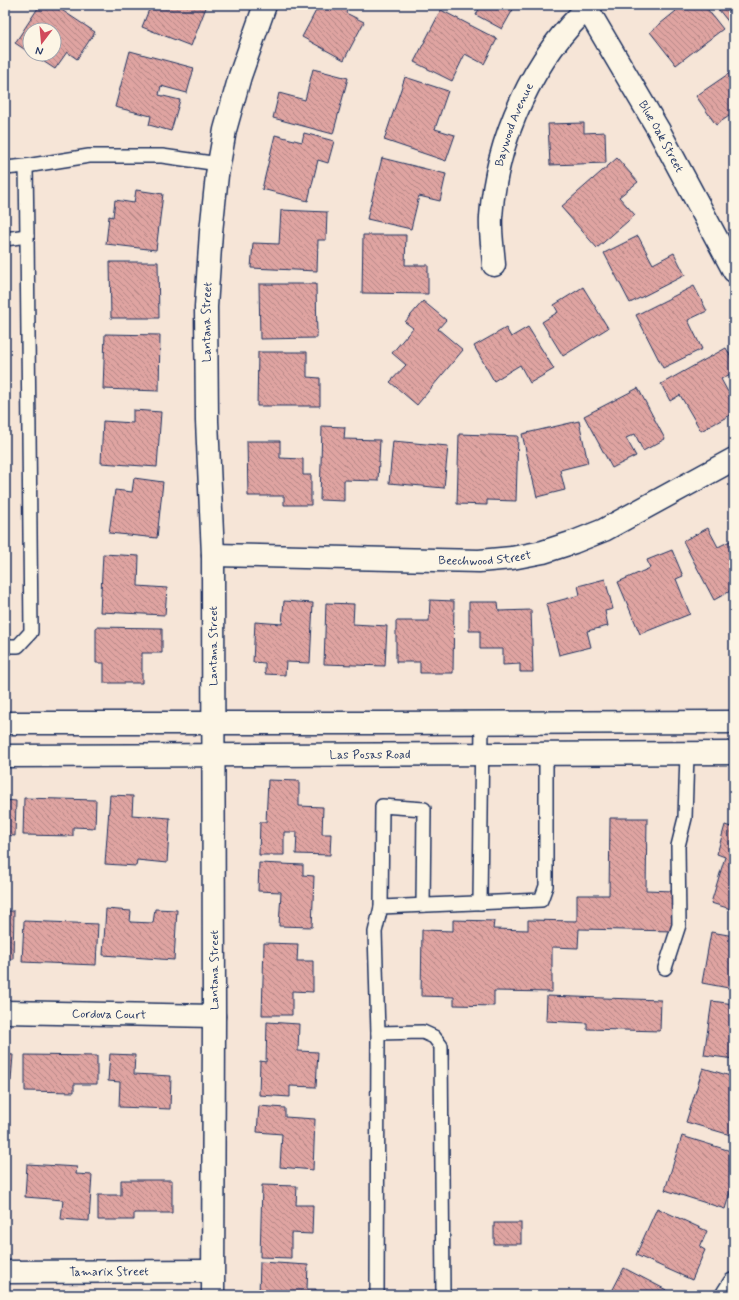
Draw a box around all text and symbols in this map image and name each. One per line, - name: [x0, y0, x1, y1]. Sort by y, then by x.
- north arrow: [22, 22, 62, 62]
- text: N: [34, 43, 45, 58]
- street label: Baywood Avenue: [492, 80, 538, 168]
- street label: Blue Oak Street: [634, 98, 687, 176]
- street label: Lantana Street: [199, 281, 217, 362]
- street label: Beechwood Street: [438, 547, 533, 570]
- street label: Lantana Street: [206, 605, 222, 686]
- street label: Las Posas Road: [330, 747, 410, 764]
- street label: Lantana Street: [207, 929, 223, 1010]
- street label: Cordova Court: [72, 1006, 147, 1024]
- street label: Tamarix Street: [69, 1264, 149, 1281]

